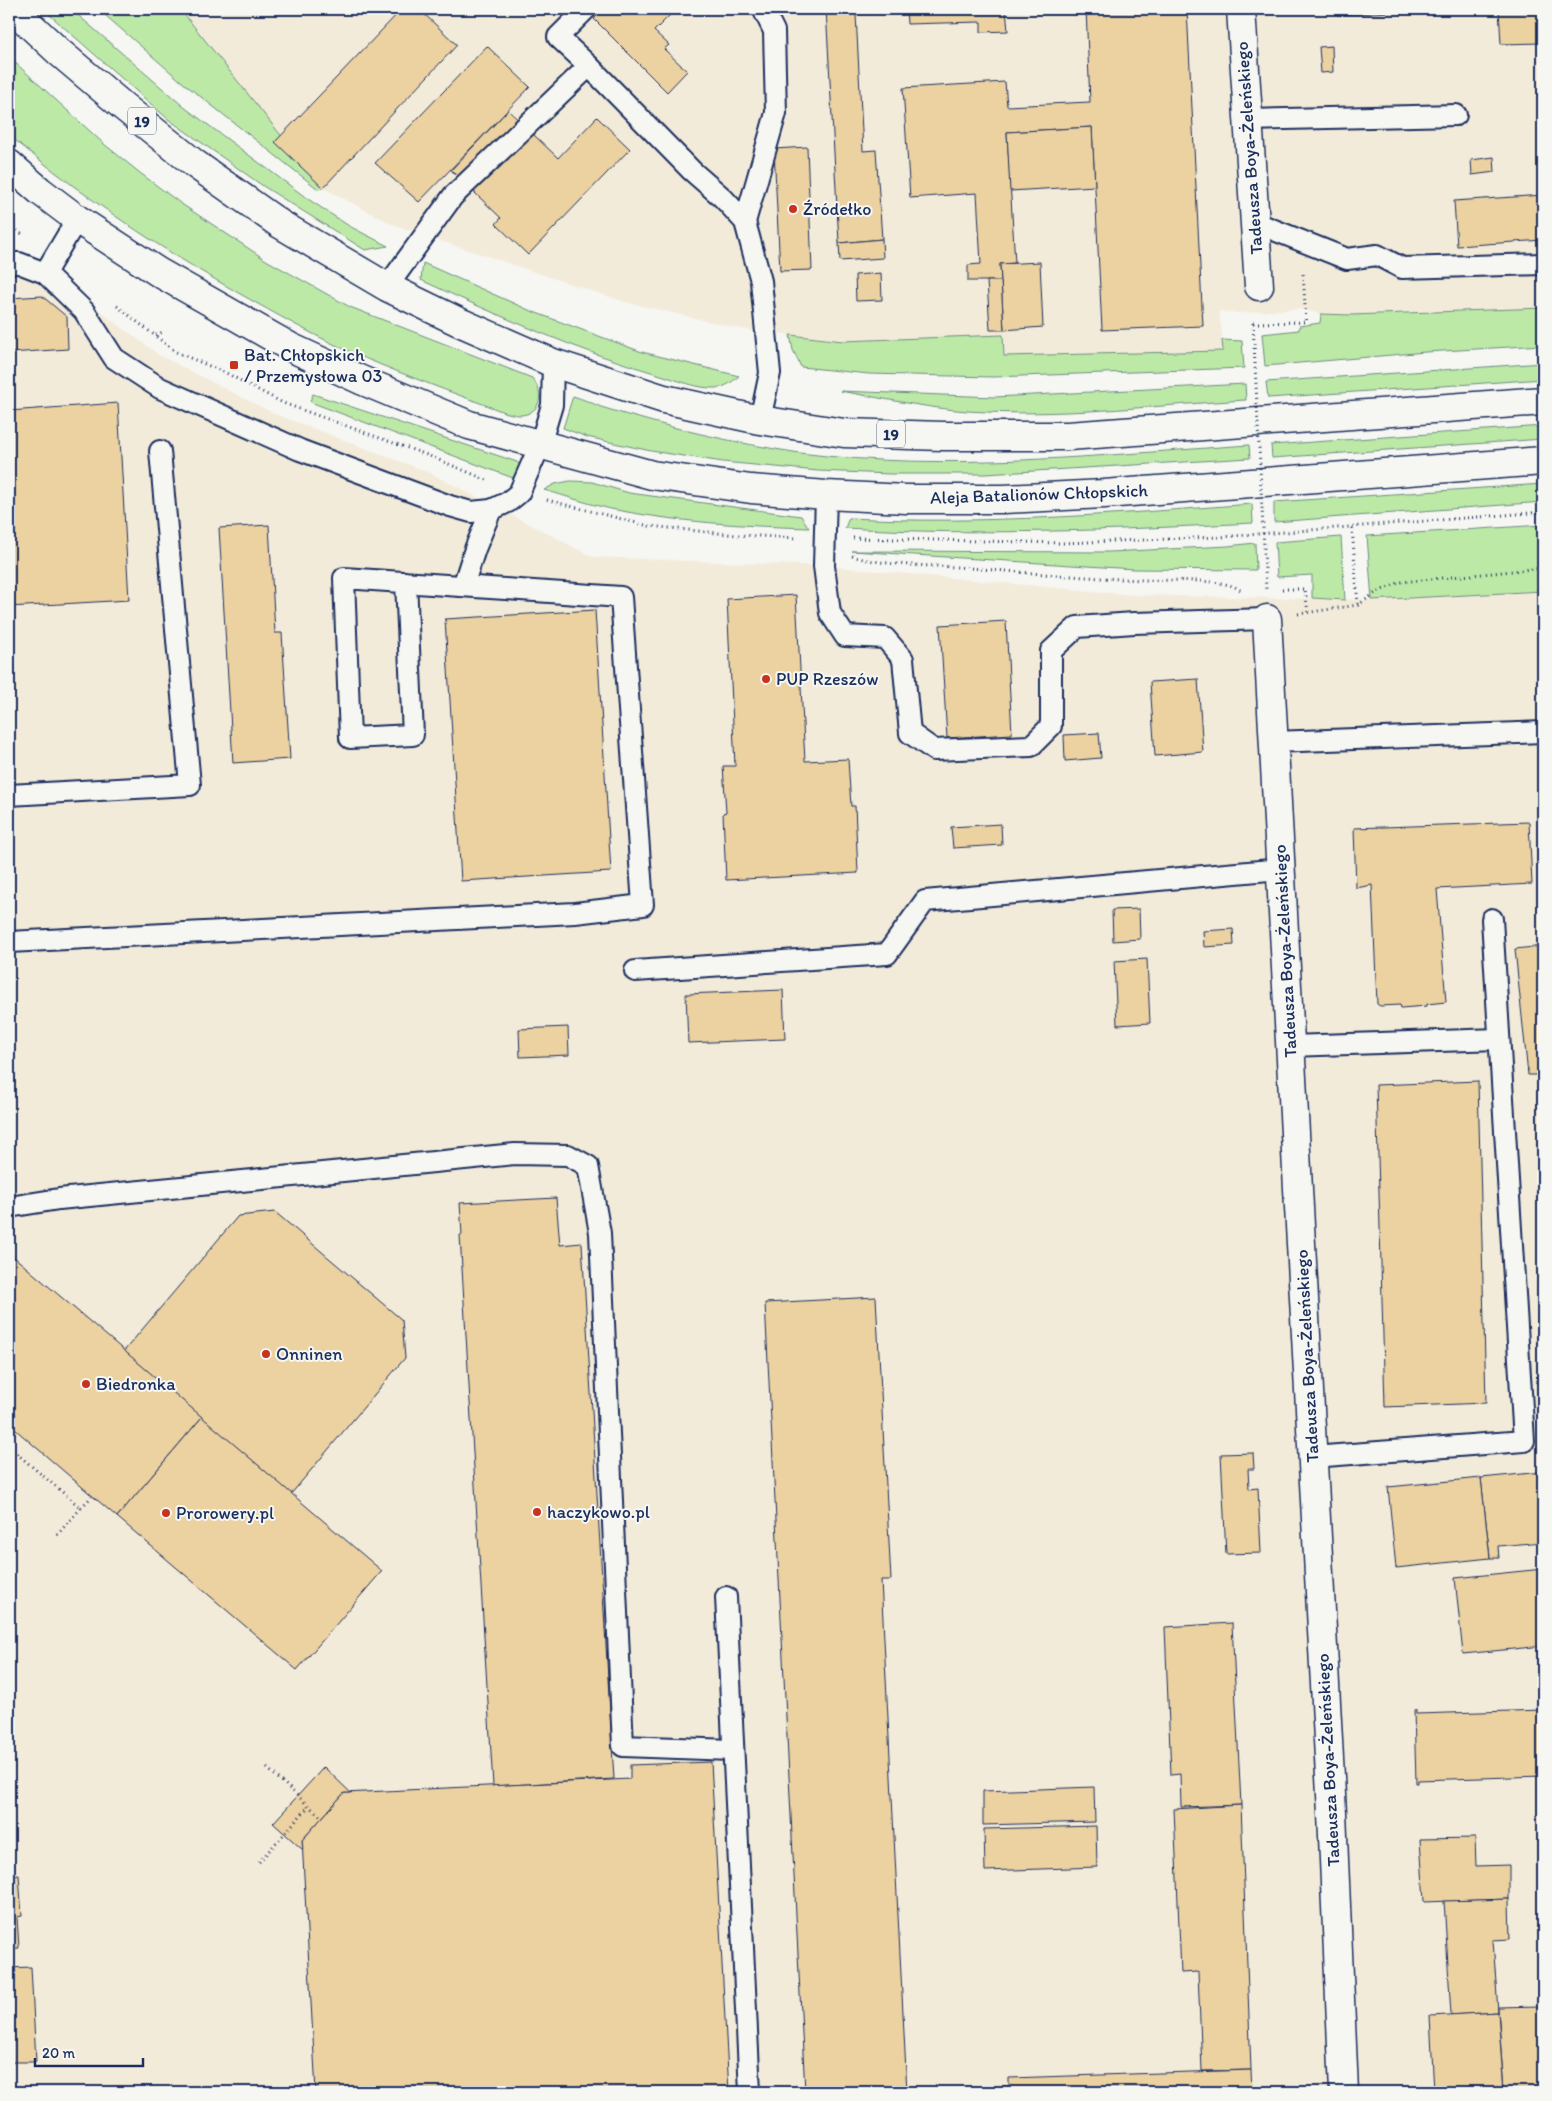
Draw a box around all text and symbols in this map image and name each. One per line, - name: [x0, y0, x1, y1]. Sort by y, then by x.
- street label: Tadeusza Boya-Żeleńskiego: [1231, 41, 1267, 255]
- road number: 19: [128, 108, 156, 134]
- place label: Źródełko: [803, 198, 871, 220]
- marker: Źródełko: [787, 203, 799, 215]
- place label: Bat. Chłopskich / Przemysłowa 03: [244, 344, 382, 387]
- marker: Bat. Chłopskich / Przemysłowa 03: [228, 359, 240, 371]
- road number: 19: [877, 420, 905, 448]
- street label: Aleja Batalionów Chłopskich: [930, 479, 1149, 509]
- place label: PUP Rzeszów: [776, 668, 878, 690]
- marker: PUP Rzeszów: [760, 673, 772, 685]
- street label: Tadeusza Boya-Żeleńskiego: [1268, 844, 1302, 1058]
- street label: Tadeusza Boya-Żeleńskiego: [1290, 1249, 1324, 1463]
- place label: Onninen: [276, 1343, 342, 1365]
- marker: Onninen: [260, 1348, 272, 1360]
- place label: Biedronka: [96, 1373, 176, 1395]
- marker: Biedronka: [80, 1378, 92, 1390]
- place label: haczykowo.pl: [547, 1501, 650, 1523]
- place label: Prorowery.pl: [176, 1502, 274, 1524]
- marker: haczykowo.pl: [531, 1506, 543, 1518]
- marker: Prorowery.pl: [160, 1507, 172, 1519]
- street label: Tadeusza Boya-Żeleńskiego: [1311, 1653, 1345, 1867]
- scale bar: [35, 2036, 142, 2068]
- text: 20 m: [42, 2044, 76, 2062]

